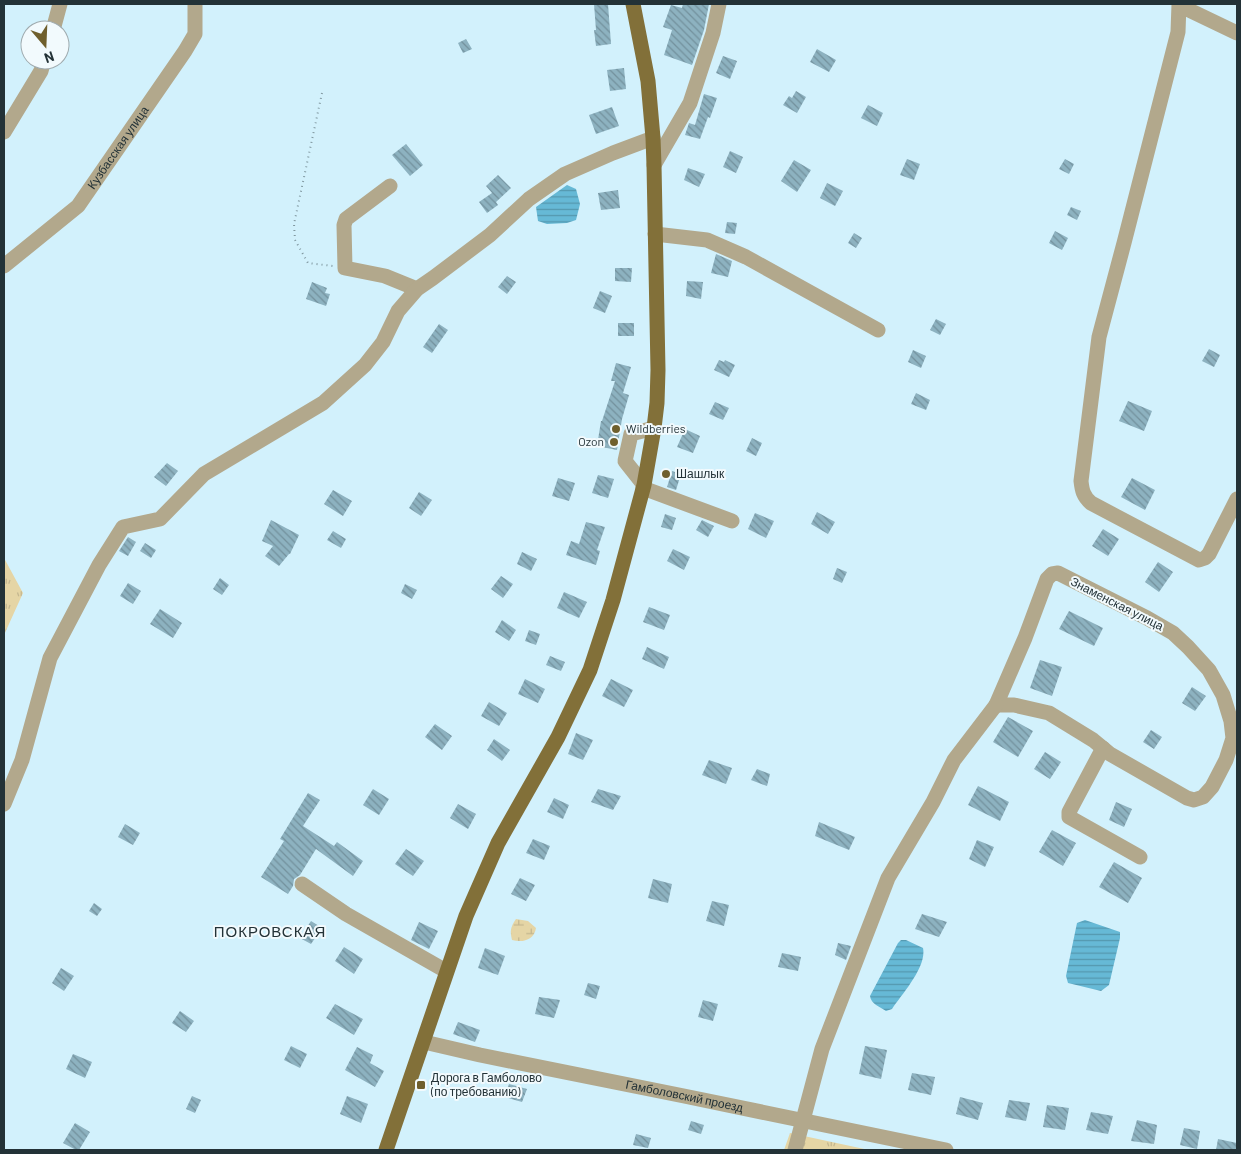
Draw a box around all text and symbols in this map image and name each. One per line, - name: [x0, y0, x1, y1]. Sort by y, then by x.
- north arrow: [20, 20, 70, 70]
- text: N: [42, 48, 57, 67]
- street label: Кузбасская улица: [84, 103, 151, 191]
- place label: Wildberries: [626, 421, 686, 435]
- marker: Wildberries: [610, 423, 622, 435]
- place label: Ozon: [578, 434, 604, 448]
- marker: Ozon: [608, 436, 620, 448]
- place label: Шашлык: [676, 466, 725, 480]
- marker: Шашлык: [660, 468, 672, 480]
- street label: Знаменская улица: [1068, 574, 1166, 634]
- district label: ПОКРОВСКАЯ: [214, 922, 326, 940]
- place label: Дорога в Гамболово (по требованию): [430, 1070, 542, 1099]
- street label: Гамболовский проезд: [625, 1076, 745, 1115]
- marker: Дорога в Гамболово (по требованию): [415, 1079, 427, 1091]

